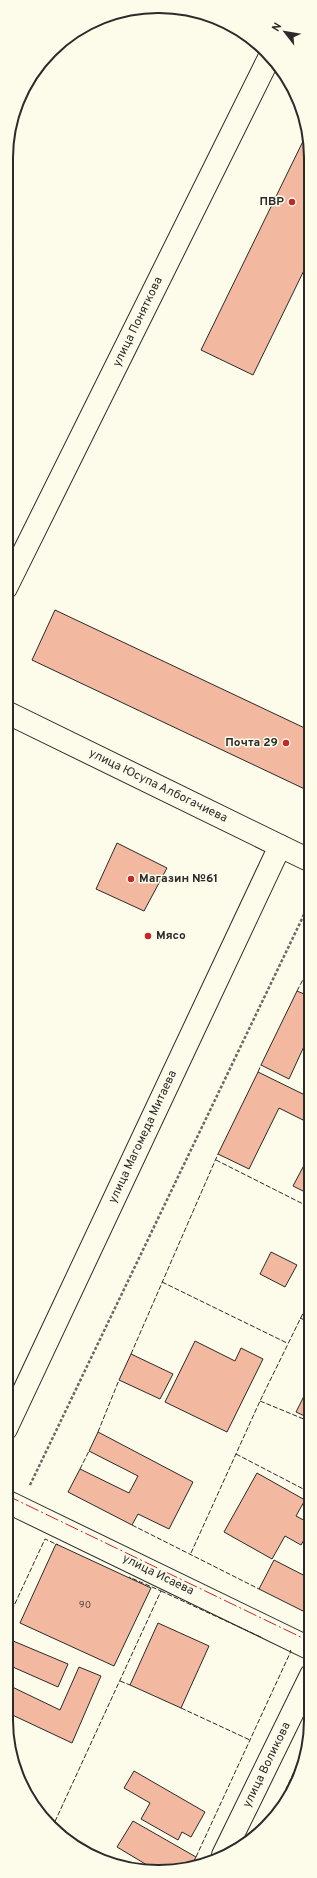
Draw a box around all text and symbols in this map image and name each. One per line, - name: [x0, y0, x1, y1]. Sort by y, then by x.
- north arrow: [265, 12, 305, 52]
- text: N: [269, 20, 285, 34]
- place label: ПВР: [260, 194, 284, 210]
- marker: ПВР: [287, 197, 297, 207]
- street label: улица Поняткова: [109, 274, 167, 370]
- place label: Почта 29: [225, 735, 278, 751]
- marker: Почта 29: [281, 738, 291, 748]
- street label: улица Юсупа Албогачиева: [86, 745, 230, 827]
- place label: Магазин №61: [139, 871, 218, 887]
- marker: Магазин №61: [126, 874, 136, 884]
- place label: Мясо: [156, 928, 186, 944]
- marker: Мясо: [143, 931, 153, 941]
- street label: улица Магомеда Митаева: [105, 1068, 181, 1206]
- street label: улица Исаева: [119, 1551, 197, 1599]
- house number: 90: [79, 1599, 91, 1612]
- street label: улица Воликова: [239, 1720, 295, 1810]

